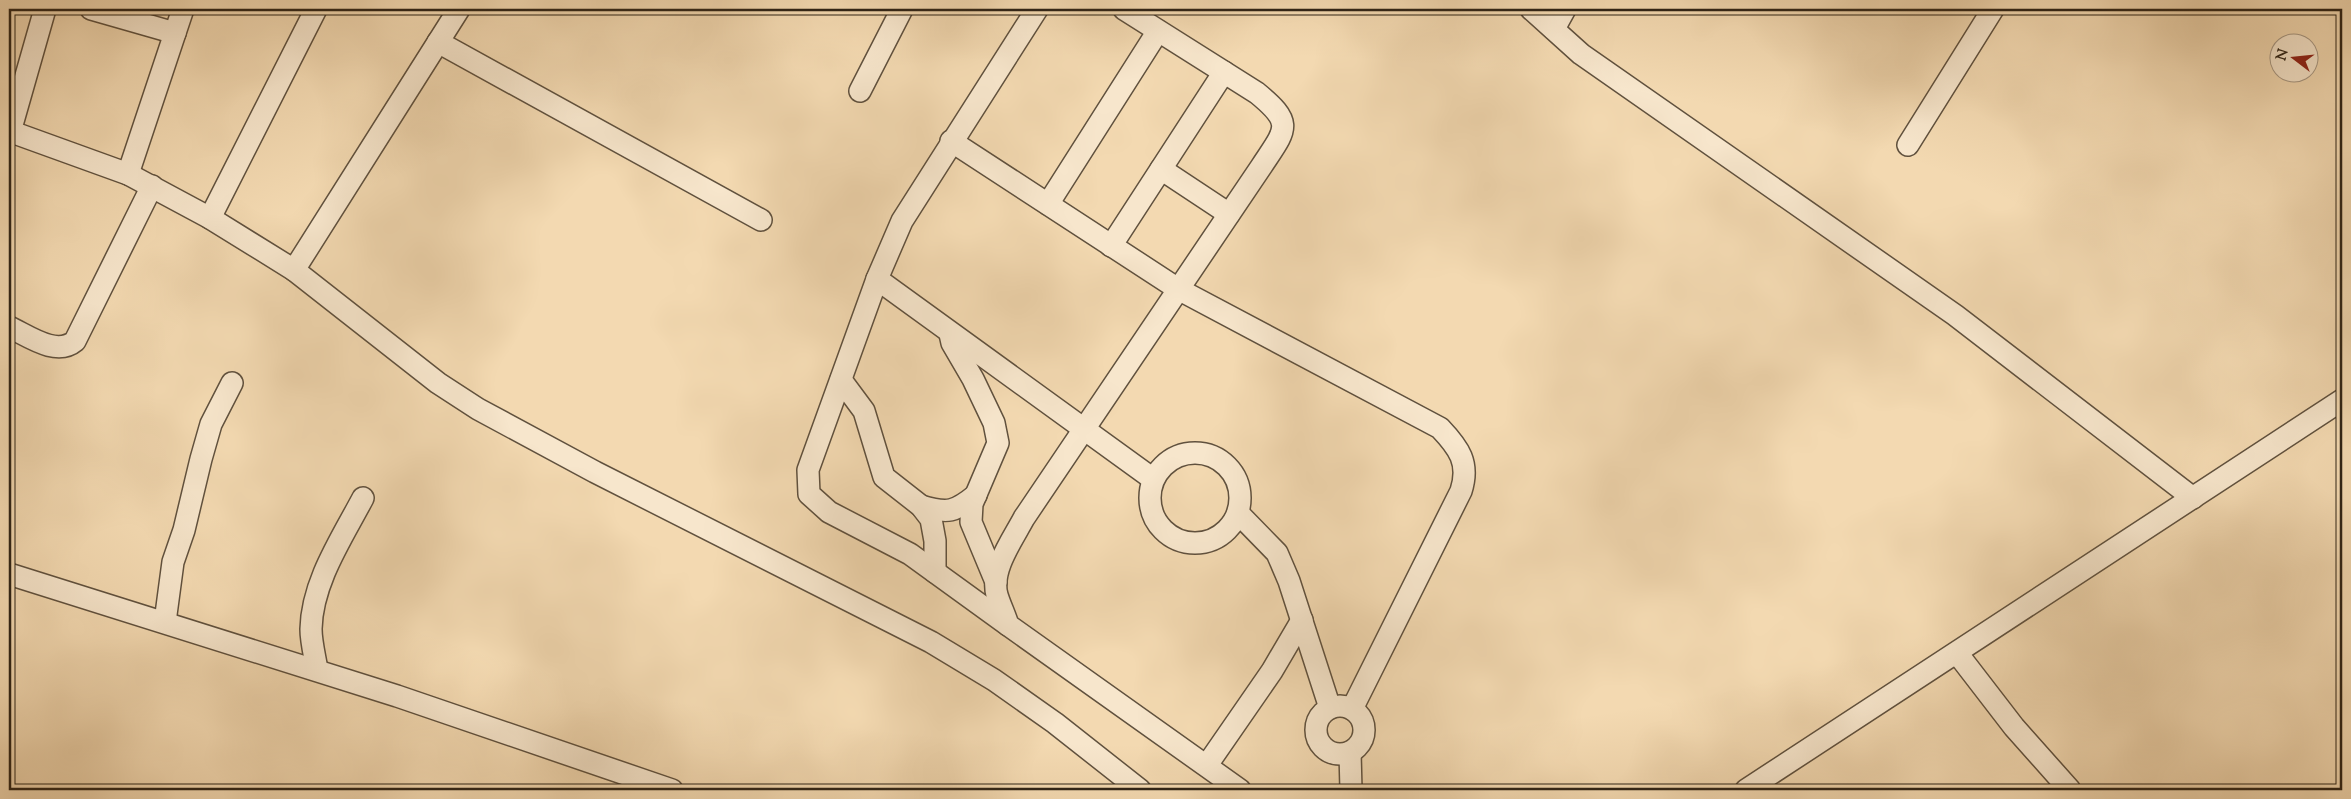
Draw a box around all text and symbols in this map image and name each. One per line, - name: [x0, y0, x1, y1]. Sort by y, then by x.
- north arrow: [2268, 32, 2318, 82]
- text: N: [2272, 47, 2295, 63]

